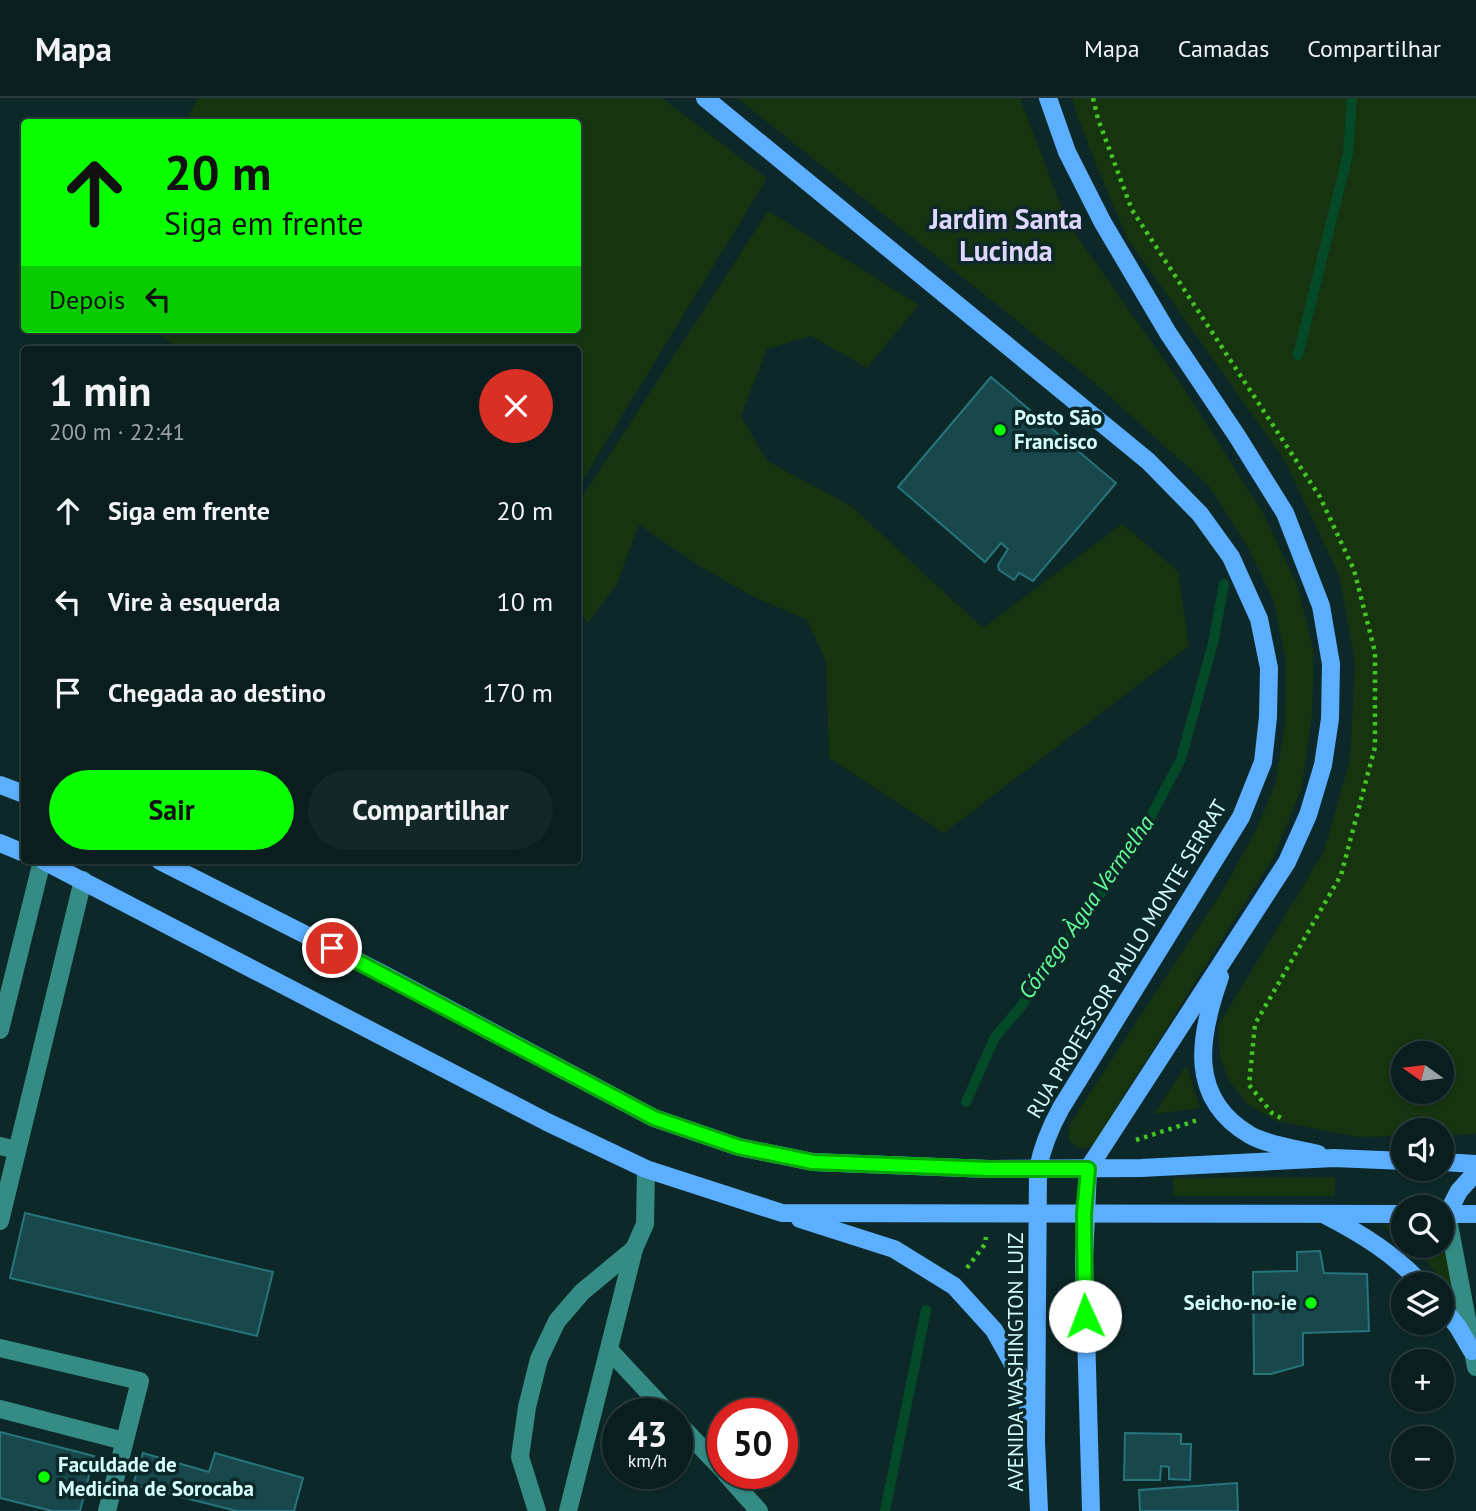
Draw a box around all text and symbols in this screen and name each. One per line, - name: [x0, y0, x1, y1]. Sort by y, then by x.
- text: Mapa: [35, 27, 112, 70]
- text: Mapa: [1084, 33, 1140, 64]
- text: Camadas: [1178, 33, 1269, 64]
- text: Compartilhar: [1307, 33, 1441, 64]
- text: 20 m: [164, 140, 271, 204]
- icon: ahead: [49, 147, 140, 238]
- district label: Jardim Santa Lucinda: [929, 200, 1082, 269]
- text: Siga em frente: [164, 202, 364, 244]
- icon: left: [139, 280, 177, 318]
- text: Depois: [49, 283, 125, 316]
- text: 1 min: [49, 363, 151, 418]
- button: close: [479, 369, 553, 443]
- place label: Posto São Francisco: [1014, 404, 1102, 455]
- text: 200 m · 22:41: [49, 417, 185, 446]
- marker: Posto São Francisco: [992, 422, 1008, 438]
- icon: ahead: [49, 492, 87, 530]
- text: Siga em frente: [108, 494, 270, 527]
- text: 20 m: [497, 494, 553, 527]
- icon: left: [49, 583, 87, 621]
- text: Vire à esquerda: [108, 585, 280, 618]
- text: 10 m: [497, 585, 553, 618]
- icon: arrive: [49, 674, 87, 712]
- text: Chegada ao destino: [108, 676, 326, 709]
- text: 170 m: [482, 676, 553, 709]
- button: Sair: [49, 770, 294, 850]
- button: Compartilhar: [308, 770, 553, 850]
- street label: RUA PROFESSOR PAULO MONTE SERRAT: [1021, 794, 1233, 1123]
- water label: Córrego Àgua Vermelha: [1011, 809, 1160, 1004]
- pin: [302, 918, 362, 978]
- icon: arrive: [313, 929, 351, 967]
- north arrow: [1391, 1041, 1454, 1104]
- map controls: [1391, 1041, 1454, 1489]
- button: sound: [1391, 1118, 1454, 1181]
- button: search: [1391, 1195, 1454, 1258]
- street label: AVENIDA WASHINGTON LUIZ: [1002, 1233, 1029, 1491]
- button: layers: [1391, 1272, 1454, 1335]
- position arrow: [1048, 1279, 1122, 1353]
- place label: Seicho-no-ie: [1184, 1289, 1297, 1316]
- marker: Seicho-no-ie: [1303, 1295, 1319, 1311]
- button: +: [1391, 1349, 1454, 1412]
- speed limit sign: 50: [707, 1398, 798, 1489]
- text: 43: [628, 1411, 667, 1457]
- button: −: [1391, 1426, 1454, 1489]
- text: km/h: [628, 1449, 667, 1472]
- place label: Faculdade de Medicina de Sorocaba: [58, 1451, 254, 1502]
- marker: Faculdade de Medicina de Sorocaba: [36, 1469, 52, 1485]

